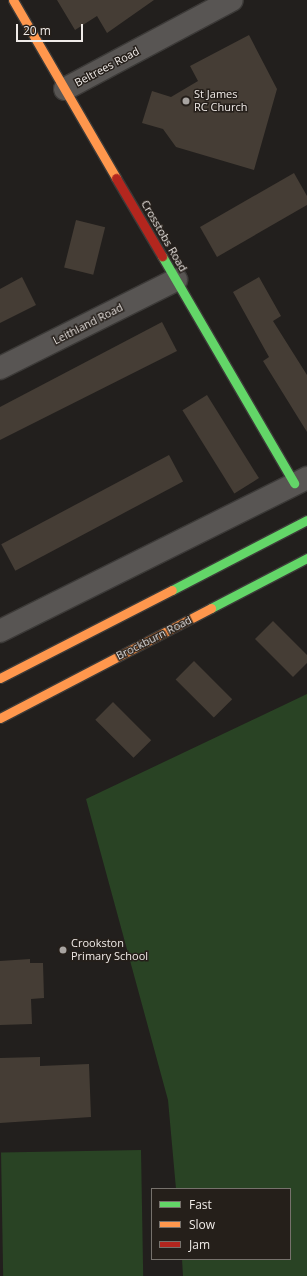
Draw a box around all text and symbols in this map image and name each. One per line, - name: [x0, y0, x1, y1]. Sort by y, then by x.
- scale bar: [18, 16, 85, 42]
- text: 20 m: [23, 22, 51, 39]
- street label: Beltrees Road: [72, 44, 142, 90]
- place label: St James RC Church: [194, 88, 248, 114]
- marker: St James RC Church: [181, 96, 191, 106]
- street label: Crosstobs Road: [138, 198, 190, 274]
- street label: Leithland Road: [51, 301, 125, 347]
- street label: Brockburn Road: [114, 613, 194, 663]
- place label: Crookston Primary School: [71, 937, 148, 963]
- marker: Crookston Primary School: [58, 945, 68, 955]
- legend: [151, 1188, 291, 1260]
- text: Fast: [189, 1196, 212, 1213]
- text: Slow: [189, 1216, 215, 1233]
- text: Jam: [189, 1236, 210, 1253]

